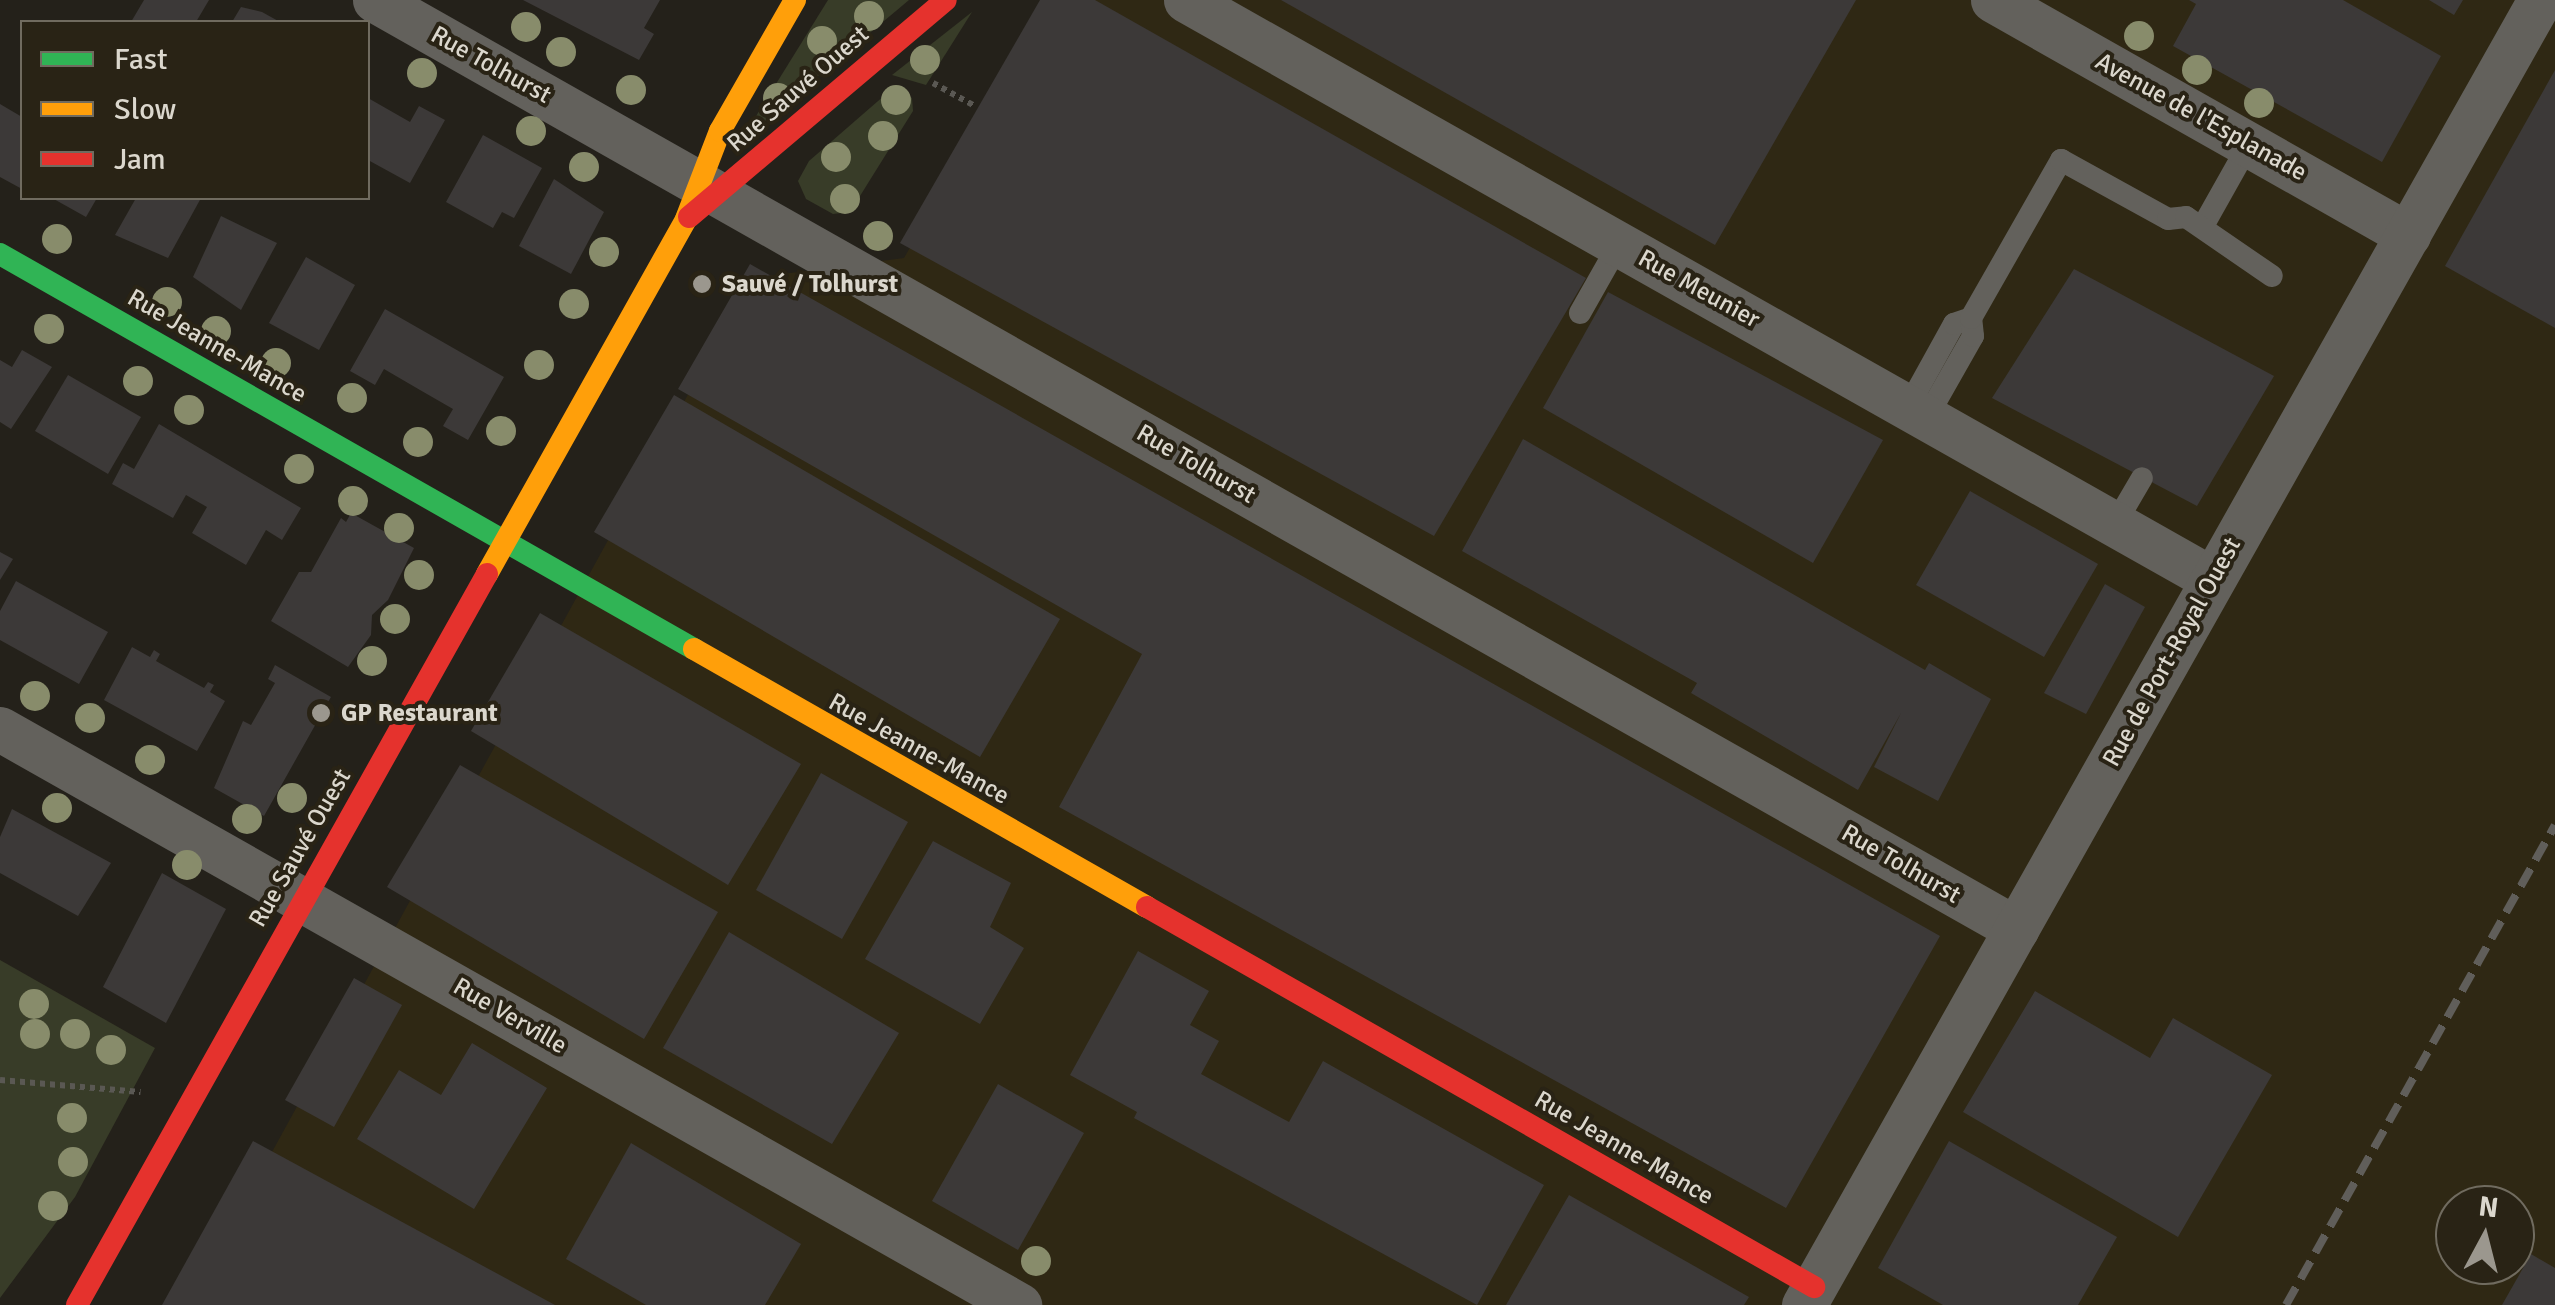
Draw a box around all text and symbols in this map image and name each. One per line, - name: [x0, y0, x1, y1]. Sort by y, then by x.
- street label: Rue Sauvé Ouest: [721, 19, 875, 159]
- legend: [20, 20, 370, 200]
- street label: Rue Tolhurst: [426, 20, 556, 110]
- text: Fast: [114, 41, 167, 78]
- street label: Avenue de l'Esplanade: [2090, 46, 2312, 188]
- text: Slow: [114, 91, 176, 128]
- text: Jam: [114, 141, 166, 178]
- street label: Rue Meunier: [1633, 243, 1765, 335]
- place label: Sauvé / Tolhurst: [722, 269, 898, 299]
- marker: Sauvé / Tolhurst: [691, 273, 713, 295]
- street label: Rue Jeanne-Mance: [122, 283, 312, 409]
- street label: Rue Tolhurst: [1131, 418, 1261, 510]
- street label: Rue de Port-Royal Ouest: [2096, 532, 2248, 772]
- street label: Rue Jeanne-Mance: [824, 687, 1014, 811]
- place label: GP Restaurant: [341, 698, 498, 728]
- marker: GP Restaurant: [310, 702, 332, 724]
- street label: Rue Sauvé Ouest: [243, 764, 357, 932]
- street label: Rue Tolhurst: [1836, 818, 1966, 910]
- street label: Rue Verville: [448, 971, 572, 1061]
- street label: Rue Jeanne-Mance: [1529, 1085, 1719, 1211]
- north arrow: [2435, 1185, 2535, 1285]
- text: N: [2477, 1189, 2500, 1225]

